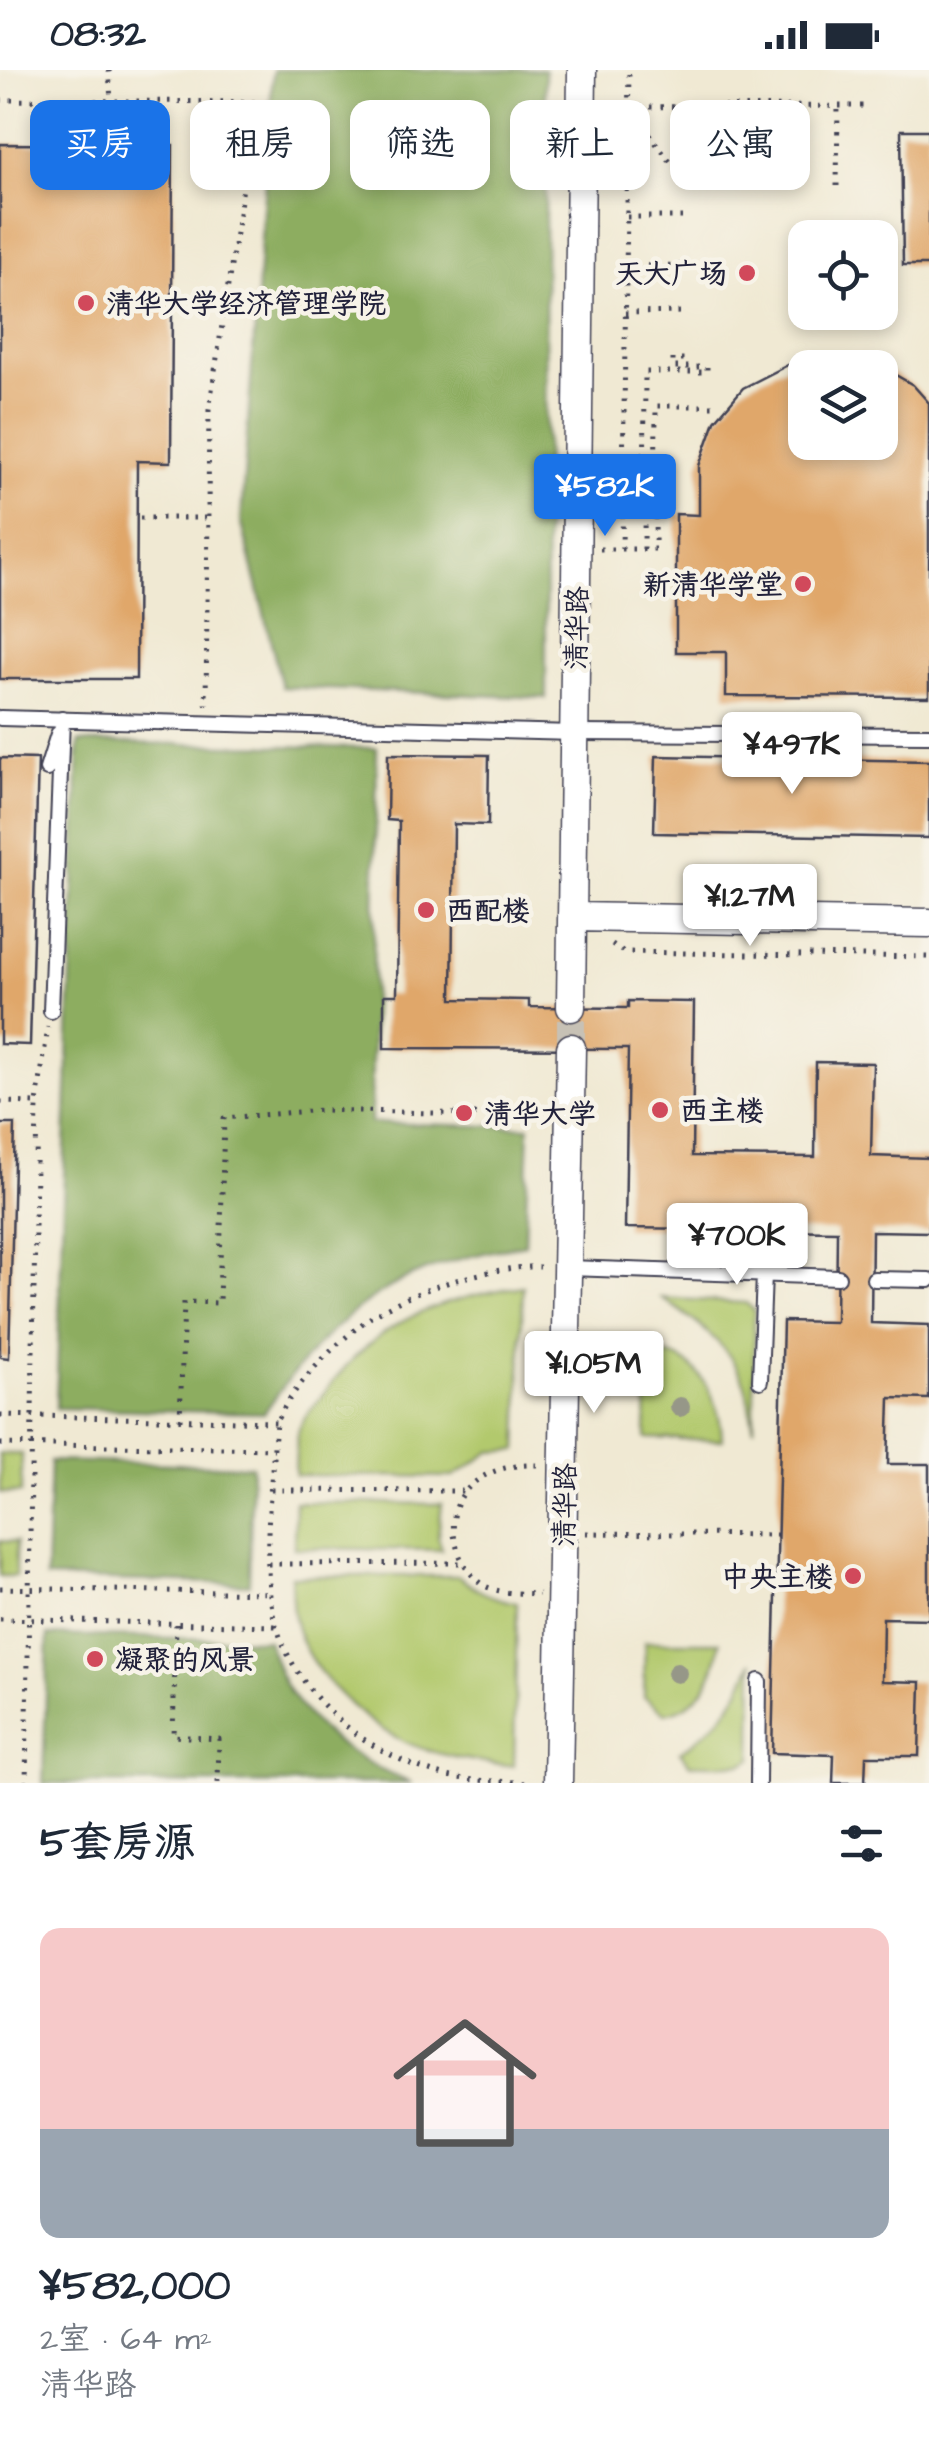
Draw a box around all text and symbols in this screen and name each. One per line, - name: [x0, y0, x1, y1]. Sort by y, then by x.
- text: 08:32: [50, 9, 146, 61]
- chip: 买房: [30, 100, 170, 190]
- chip: 租房: [190, 100, 330, 190]
- chip: 筛选: [350, 100, 490, 190]
- chip: 新上: [510, 100, 650, 190]
- chip: 公寓: [670, 100, 810, 190]
- map controls: [788, 220, 898, 460]
- button: locate: [788, 220, 898, 330]
- place label: 天大广场: [615, 255, 727, 294]
- marker: 天大广场: [736, 262, 758, 284]
- place label: 清华大学经济管理学院: [106, 285, 386, 324]
- marker: 清华大学经济管理学院: [75, 292, 97, 314]
- button: layers: [788, 350, 898, 460]
- pin: ¥582K: [535, 454, 675, 539]
- text: ¥582K: [556, 464, 654, 509]
- place label: 新清华学堂: [643, 566, 783, 605]
- marker: 新清华学堂: [792, 573, 814, 595]
- street label: 清华路: [557, 586, 598, 670]
- pin: ¥497K: [722, 712, 862, 797]
- text: ¥497K: [744, 722, 840, 767]
- pin: ¥1.27M: [669, 864, 831, 949]
- text: ¥1.27M: [705, 874, 795, 919]
- place label: 西配楼: [446, 892, 530, 931]
- marker: 西配楼: [415, 899, 437, 921]
- place label: 西主楼: [680, 1092, 764, 1131]
- place label: 清华大学: [484, 1095, 596, 1134]
- marker: 西主楼: [649, 1099, 671, 1121]
- marker: 清华大学: [453, 1102, 475, 1124]
- pin: ¥700K: [667, 1203, 807, 1288]
- text: ¥700K: [689, 1213, 785, 1258]
- pin: ¥1.05M: [513, 1331, 675, 1416]
- text: ¥1.05M: [547, 1341, 642, 1386]
- street label: 清华路: [545, 1463, 586, 1547]
- place label: 中央主楼: [721, 1558, 833, 1597]
- marker: 中央主楼: [842, 1565, 864, 1587]
- place label: 凝聚的风景: [115, 1641, 255, 1680]
- marker: 凝聚的风景: [84, 1648, 106, 1670]
- text: 5套房源: [40, 1815, 196, 1873]
- icon: filters: [834, 1816, 889, 1871]
- icon: home: [375, 1993, 555, 2173]
- text: ¥582,000: [40, 2258, 230, 2316]
- text: 2室 · 64 m²: [40, 2317, 212, 2362]
- text: 清华路: [40, 2363, 136, 2408]

